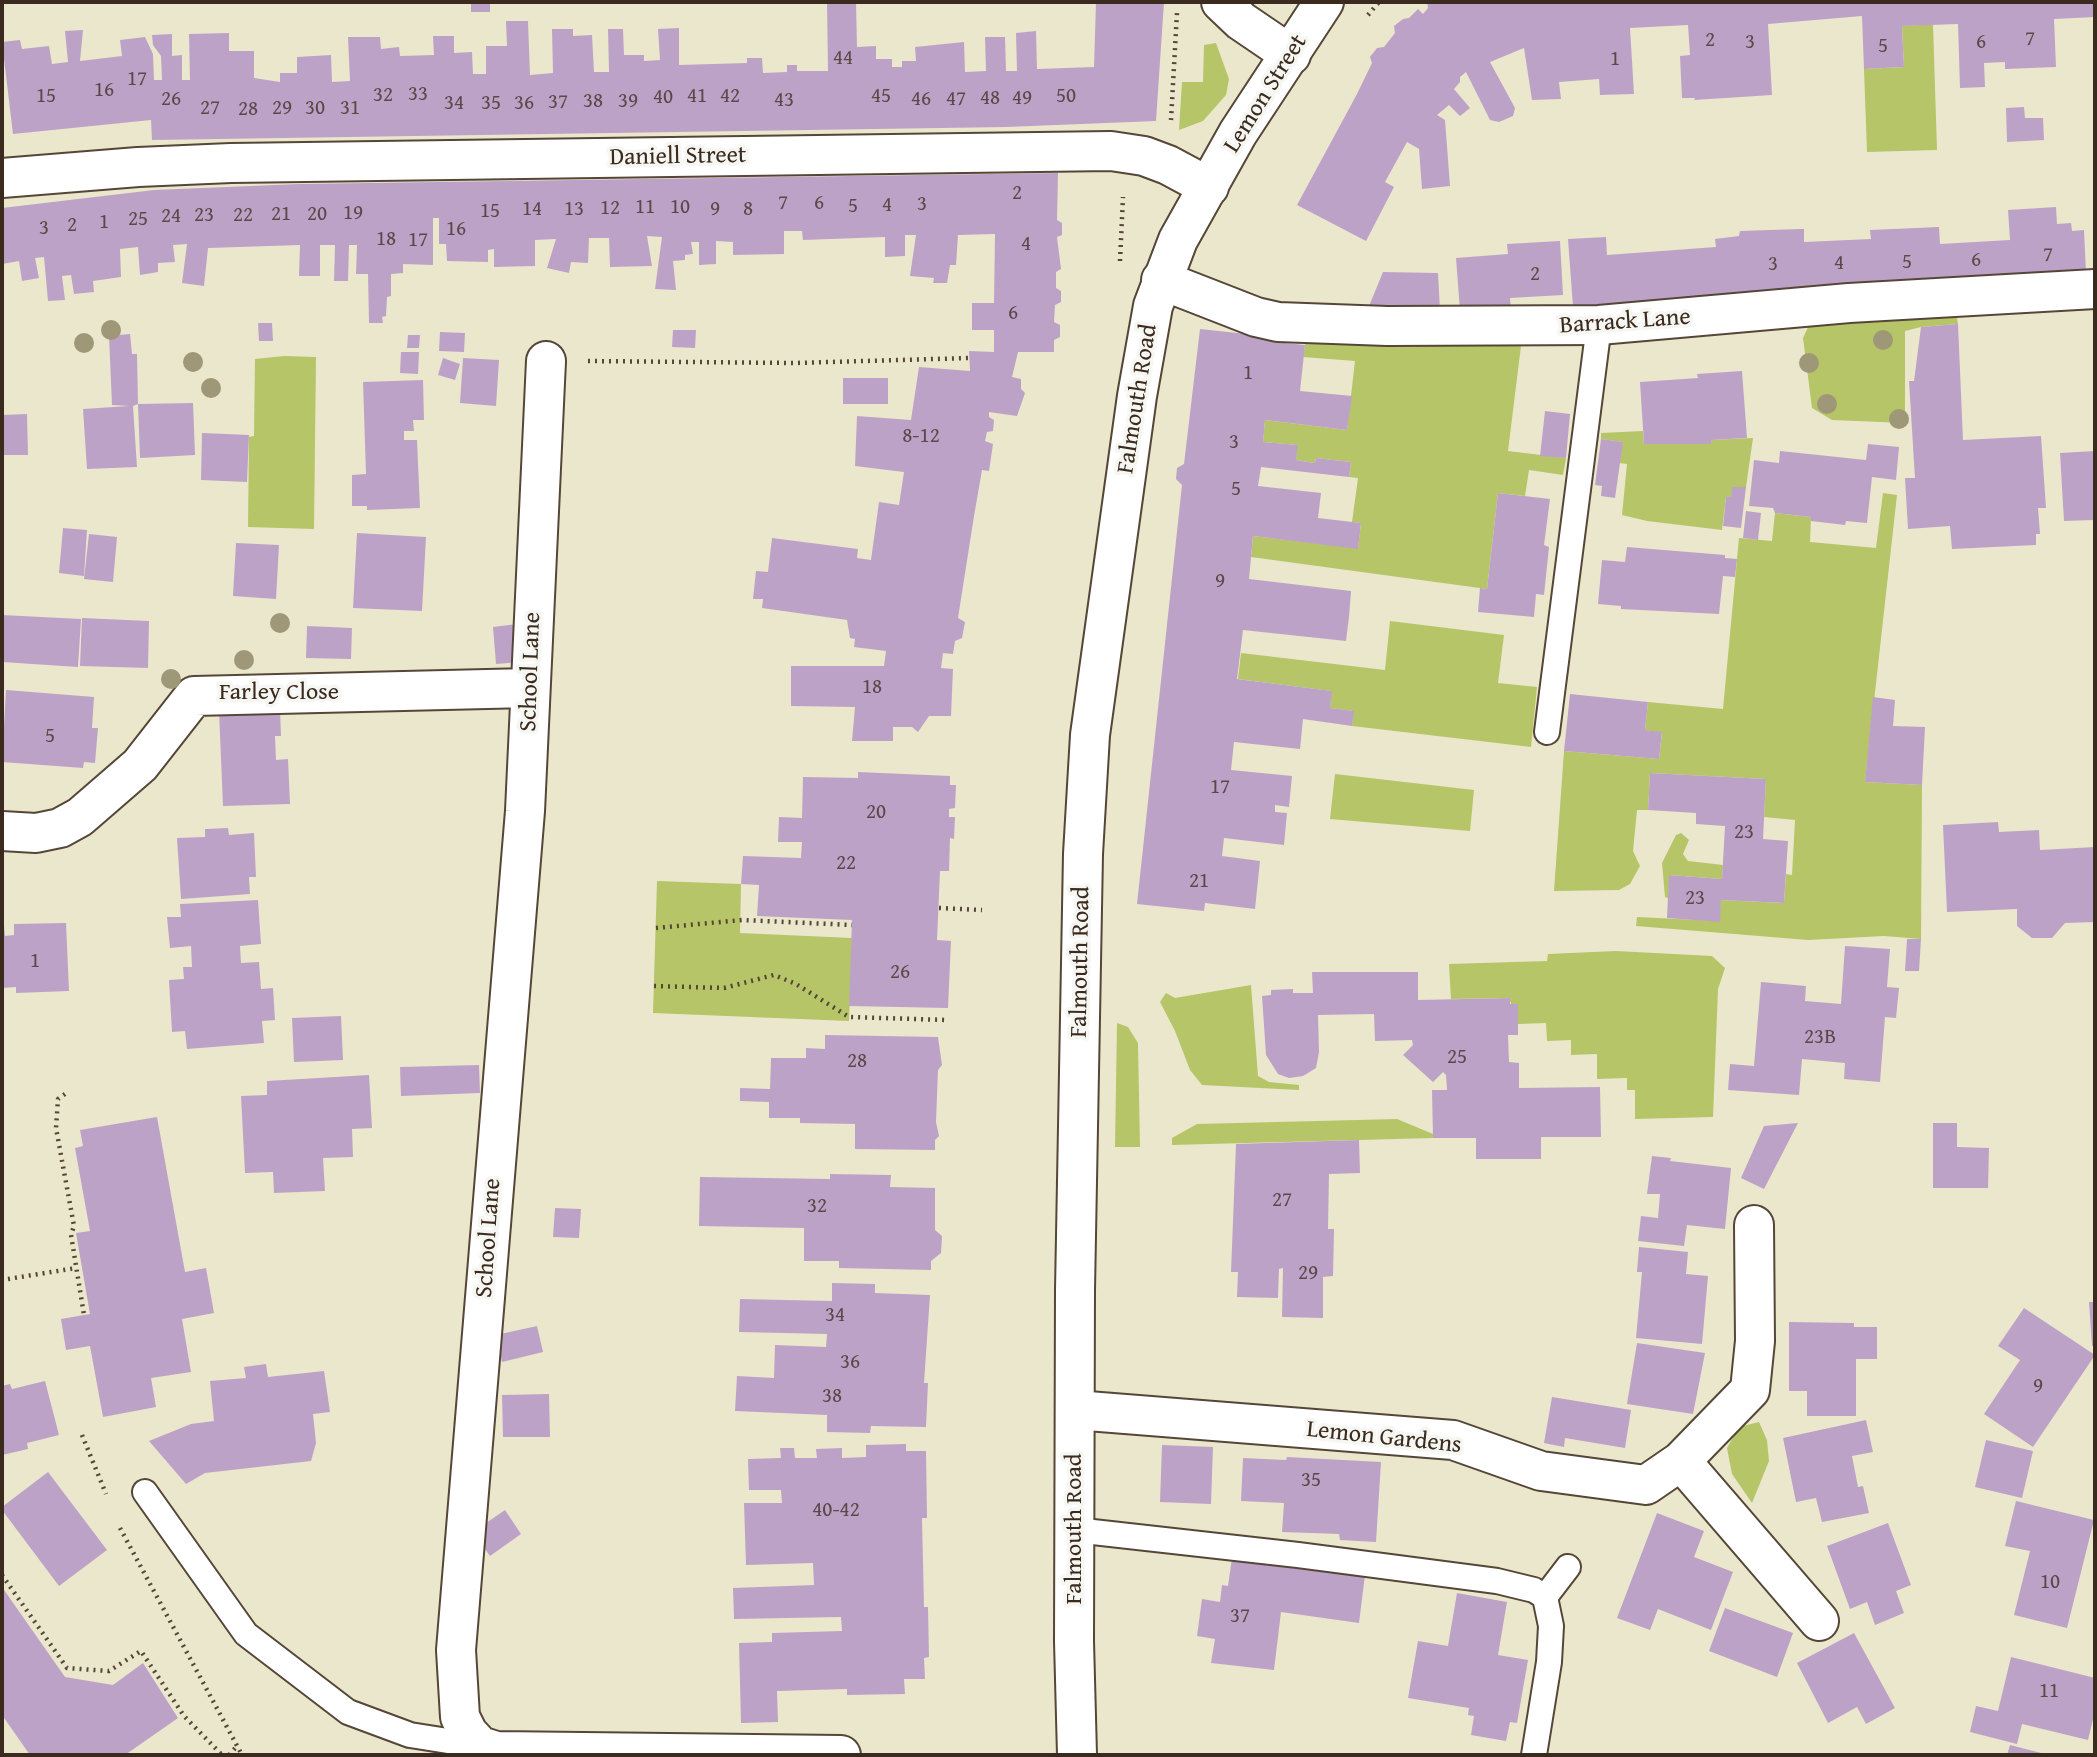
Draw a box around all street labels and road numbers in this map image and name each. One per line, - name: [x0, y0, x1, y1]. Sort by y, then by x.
- street label: Lemon Street: [1218, 29, 1314, 159]
- street label: Daniell Street: [609, 141, 747, 173]
- street label: Barrack Lane: [1558, 303, 1692, 341]
- street label: Falmouth Road: [1112, 322, 1164, 476]
- street label: School Lane: [515, 612, 547, 732]
- street label: Farley Close: [219, 679, 339, 707]
- street label: Falmouth Road: [1065, 886, 1097, 1038]
- street label: School Lane: [470, 1177, 508, 1299]
- street label: Lemon Gardens: [1305, 1416, 1463, 1460]
- street label: Falmouth Road: [1061, 1453, 1089, 1605]

